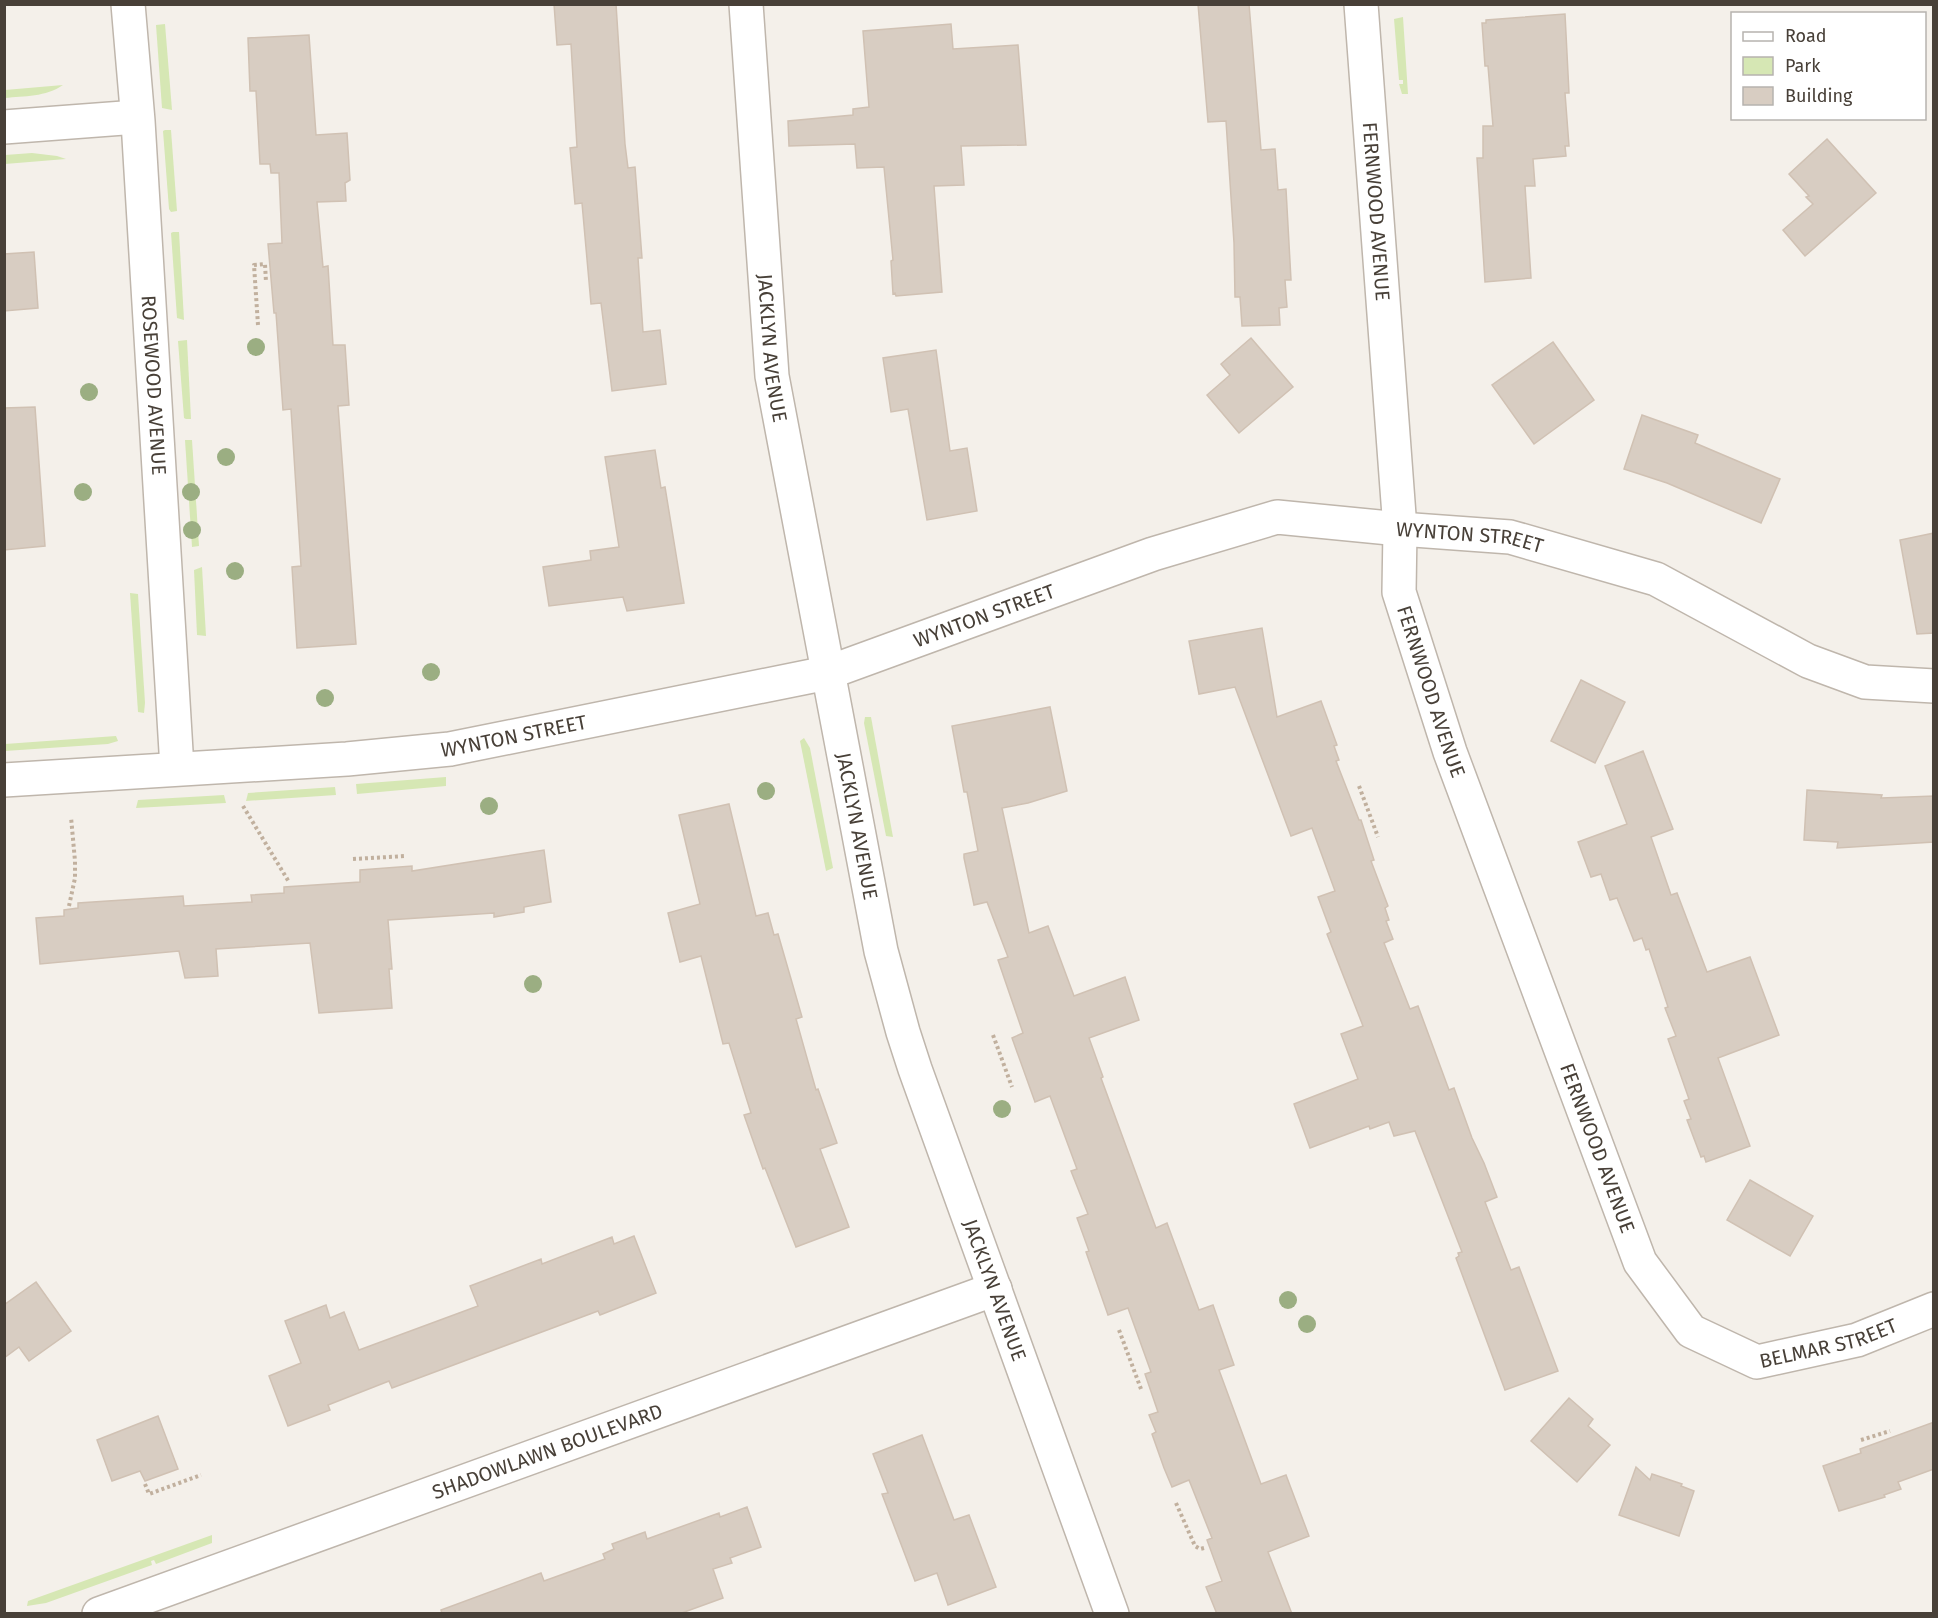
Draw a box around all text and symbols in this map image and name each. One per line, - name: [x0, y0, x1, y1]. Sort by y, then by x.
- legend: [1731, 12, 1926, 120]
- text: Road: [1785, 25, 1827, 47]
- text: Park: [1785, 55, 1821, 77]
- text: Building: [1785, 85, 1853, 107]
- street label: FERNWOOD AVENUE: [1358, 121, 1395, 302]
- street label: JACKLYN AVENUE: [753, 273, 792, 424]
- street label: ROSEWOOD AVENUE: [137, 294, 171, 476]
- street label: WYNTON STREET: [1395, 517, 1547, 558]
- street label: WYNTON STREET: [910, 579, 1059, 652]
- street label: FERNWOOD AVENUE: [1392, 603, 1470, 781]
- street label: WYNTON STREET: [440, 710, 589, 762]
- street label: JACKLYN AVENUE: [832, 751, 883, 902]
- street label: FERNWOOD AVENUE: [1555, 1060, 1640, 1236]
- street label: JACKLYN AVENUE: [958, 1216, 1032, 1364]
- street label: BELMAR STREET: [1757, 1313, 1901, 1373]
- street label: SHADOWLAWN BOULEVARD: [429, 1399, 666, 1504]

